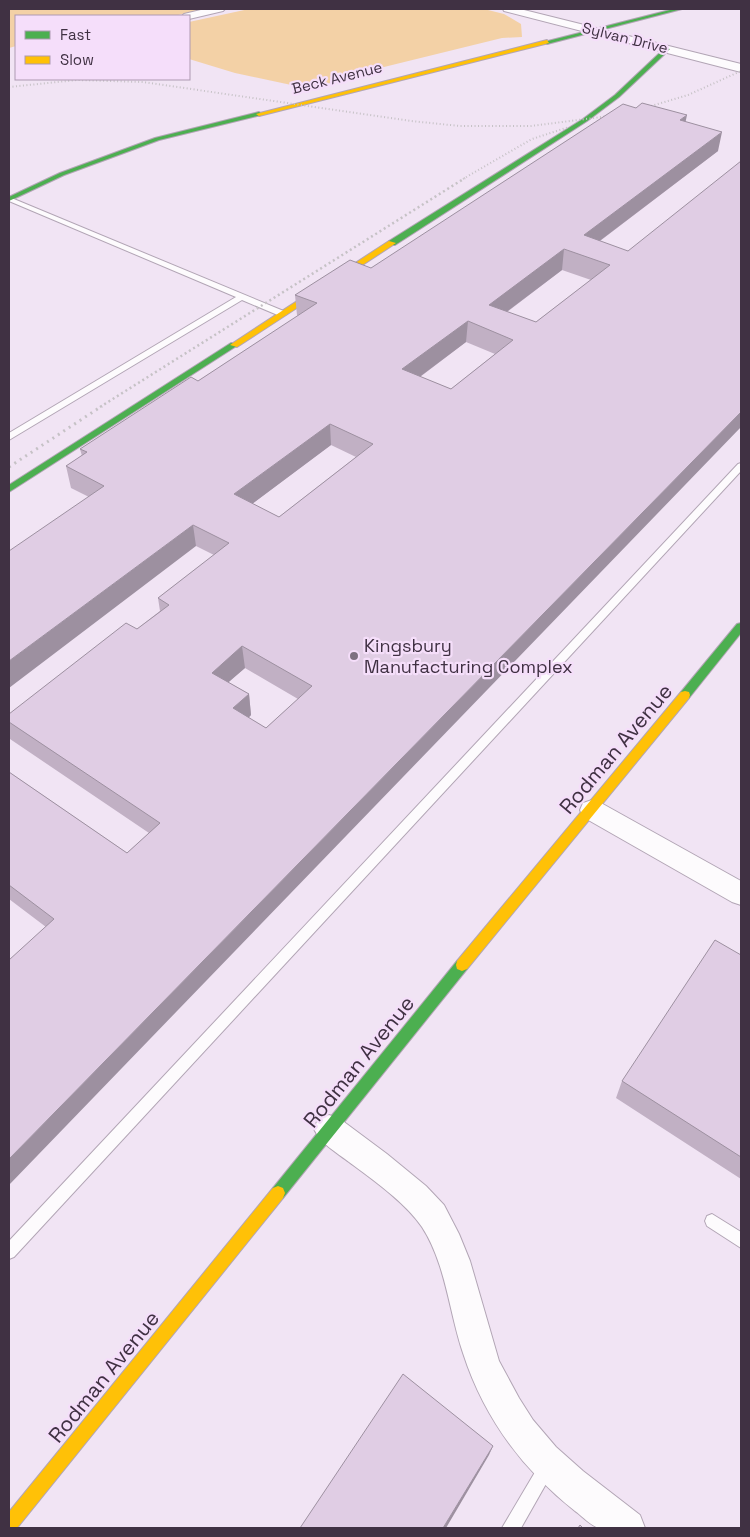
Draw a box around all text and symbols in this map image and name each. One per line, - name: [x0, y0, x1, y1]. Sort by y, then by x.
- legend: [15, 15, 190, 80]
- street label: Sylvan Drive: [580, 18, 670, 57]
- text: Fast: [60, 25, 91, 44]
- text: Slow: [60, 50, 94, 69]
- street label: Beck Avenue: [290, 57, 384, 98]
- place label: Kingsbury Manufacturing Complex: [364, 634, 573, 678]
- marker: Kingsbury Manufacturing Complex: [348, 650, 360, 662]
- street label: Rodman Avenue: [553, 678, 678, 819]
- street label: Rodman Avenue: [297, 990, 420, 1133]
- street label: Rodman Avenue: [42, 1305, 165, 1448]

